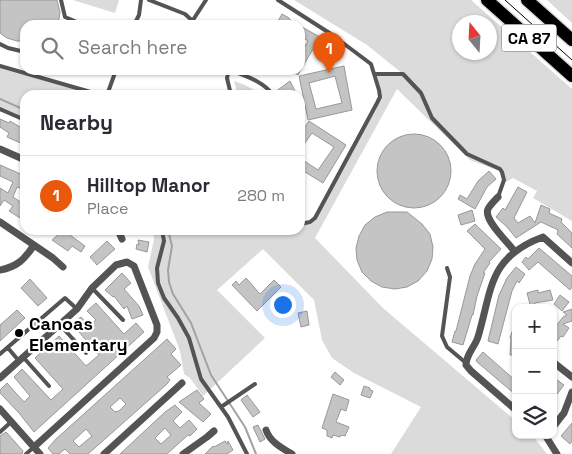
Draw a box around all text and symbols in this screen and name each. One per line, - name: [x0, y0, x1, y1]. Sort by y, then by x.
- north arrow: [452, 15, 497, 60]
- search box: [20, 20, 305, 75]
- road number: CA 87: [502, 24, 556, 52]
- pin: 1: [313, 32, 345, 73]
- icon: search: [38, 34, 66, 62]
- text: Search here: [78, 35, 188, 60]
- text: Nearby: [40, 109, 113, 136]
- text: Hilltop Manor: [87, 173, 210, 198]
- text: 1: [52, 185, 60, 206]
- text: 280 m: [237, 185, 285, 206]
- text: Place: [87, 198, 129, 219]
- your location: [270, 292, 296, 318]
- map controls: [512, 304, 557, 439]
- button: +: [512, 304, 557, 349]
- place label: Canoas Elementary: [29, 312, 128, 356]
- marker: Canoas Elementary: [13, 327, 25, 339]
- button: −: [512, 349, 557, 394]
- button: layers: [512, 394, 557, 439]

